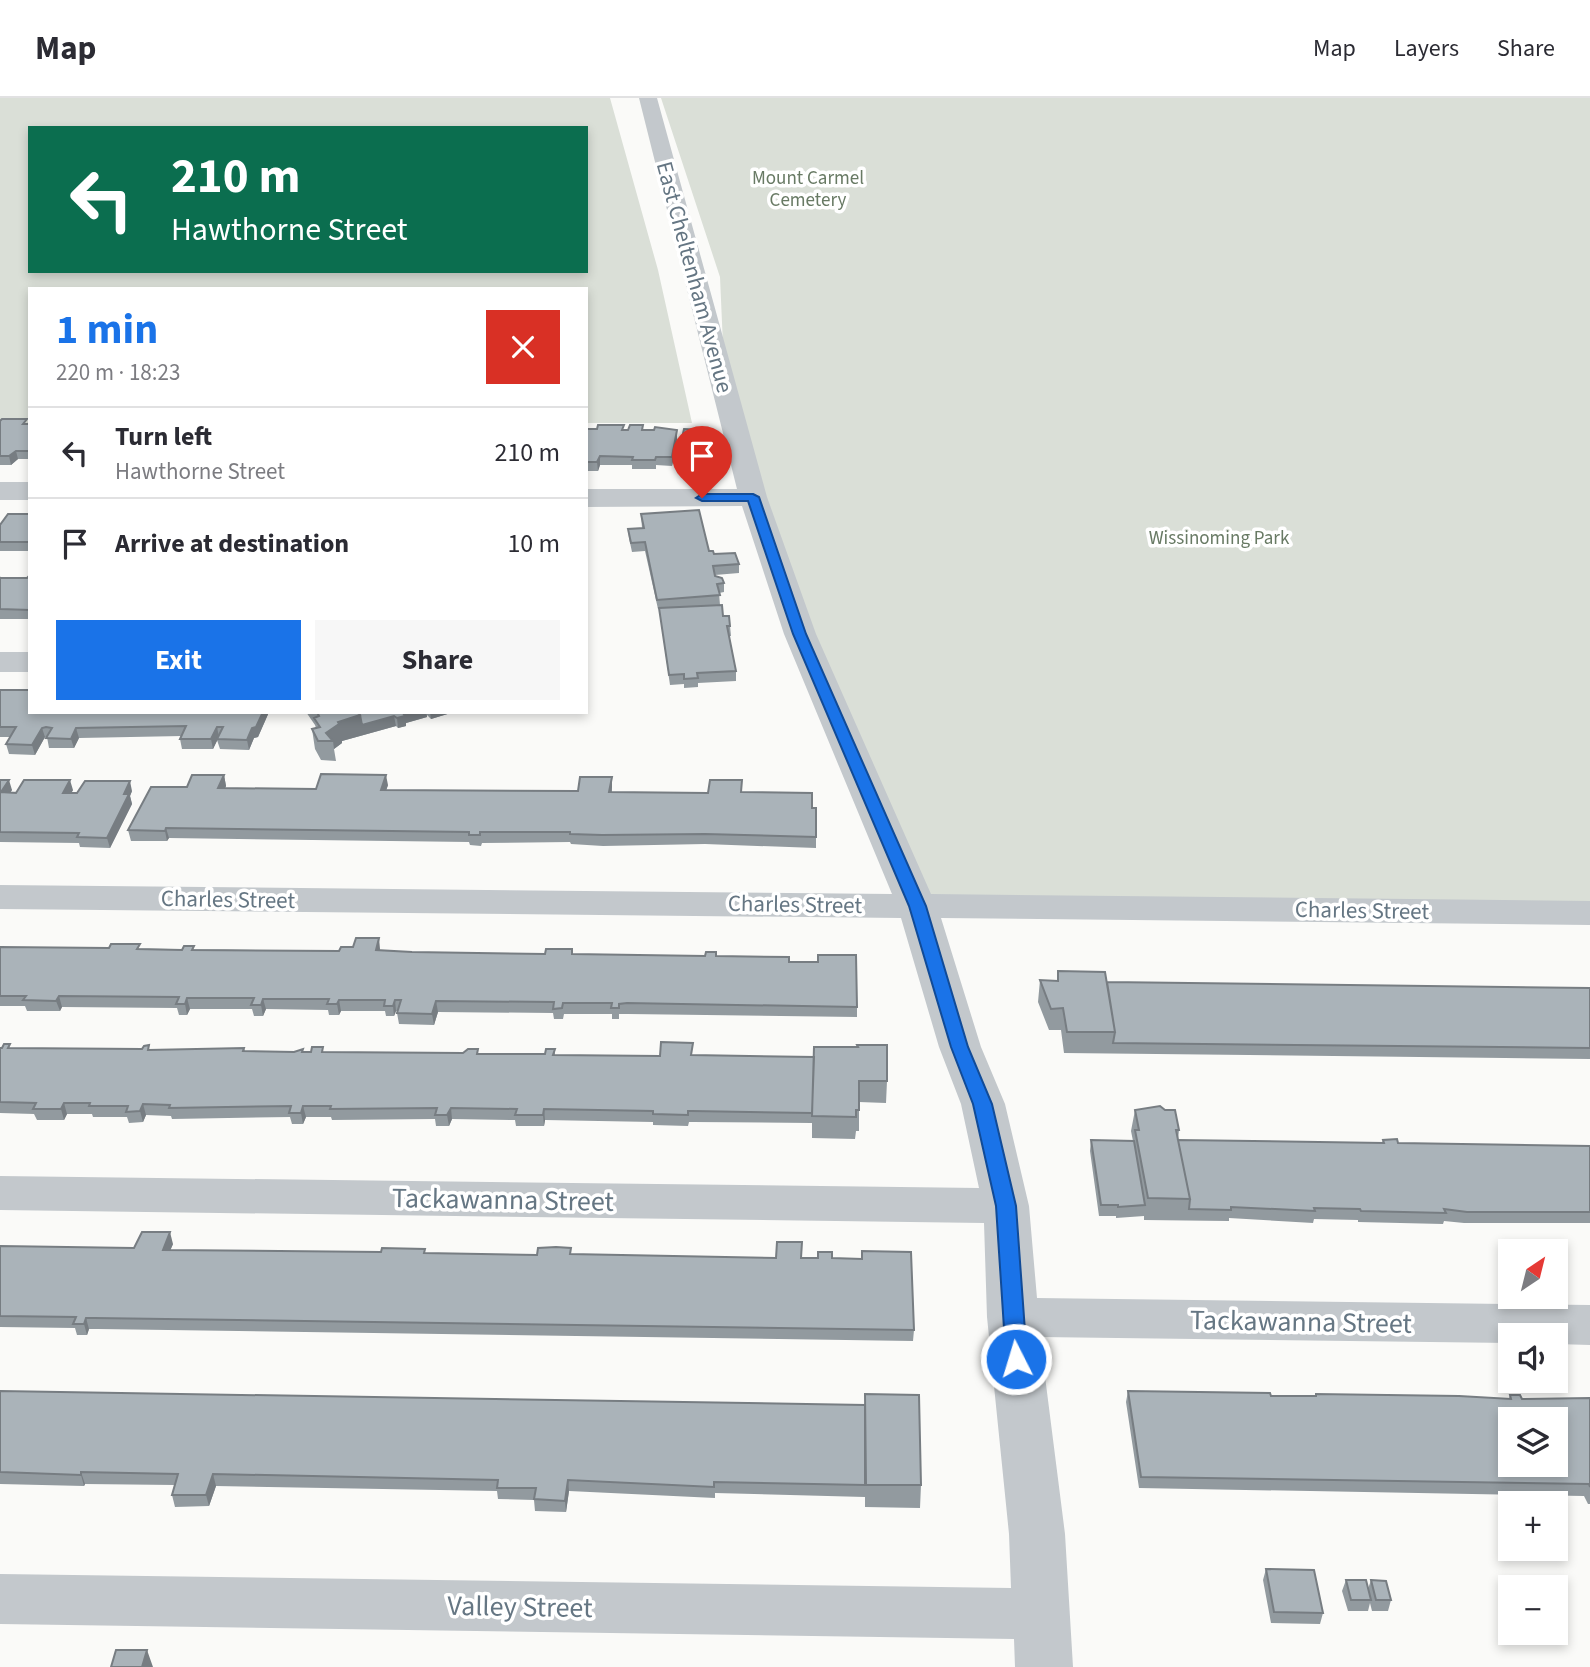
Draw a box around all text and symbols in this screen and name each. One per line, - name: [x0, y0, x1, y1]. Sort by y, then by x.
- text: Map: [35, 25, 96, 72]
- text: Map: [1313, 31, 1356, 66]
- text: Layers: [1394, 31, 1459, 66]
- text: Share: [1497, 31, 1555, 66]
- text: 210 m: [171, 142, 300, 212]
- icon: left: [56, 154, 147, 245]
- street label: East Cheltenham Avenue: [648, 158, 741, 396]
- park label: Mount Carmel Cemetery: [752, 165, 864, 214]
- text: Hawthorne Street: [171, 207, 408, 253]
- text: 1 min: [56, 300, 158, 360]
- button: close: [486, 310, 560, 384]
- text: 220 m · 18:23: [56, 356, 180, 389]
- text: Turn left: [115, 418, 212, 455]
- pin: [672, 426, 732, 498]
- icon: left: [56, 434, 94, 472]
- text: 210 m: [494, 434, 560, 471]
- icon: arrive: [683, 437, 721, 475]
- text: Hawthorne Street: [115, 455, 285, 488]
- icon: arrive: [56, 525, 94, 563]
- text: Arrive at destination: [115, 525, 349, 562]
- text: 10 m: [507, 525, 560, 562]
- park label: Wissinoming Park: [1149, 525, 1290, 552]
- button: Exit: [56, 620, 301, 700]
- button: Share: [315, 620, 560, 700]
- street label: Charles Street: [161, 882, 296, 917]
- street label: Charles Street: [728, 887, 863, 922]
- street label: Charles Street: [1295, 893, 1430, 928]
- street label: Tackawanna Street: [392, 1178, 615, 1222]
- north arrow: [1498, 1239, 1568, 1309]
- map controls: [1498, 1239, 1568, 1645]
- street label: Tackawanna Street: [1190, 1300, 1413, 1344]
- position arrow: [979, 1322, 1053, 1396]
- button: sound: [1498, 1323, 1568, 1393]
- button: layers: [1498, 1407, 1568, 1477]
- button: +: [1498, 1491, 1568, 1561]
- button: −: [1498, 1575, 1568, 1645]
- street label: Valley Street: [447, 1586, 593, 1628]

